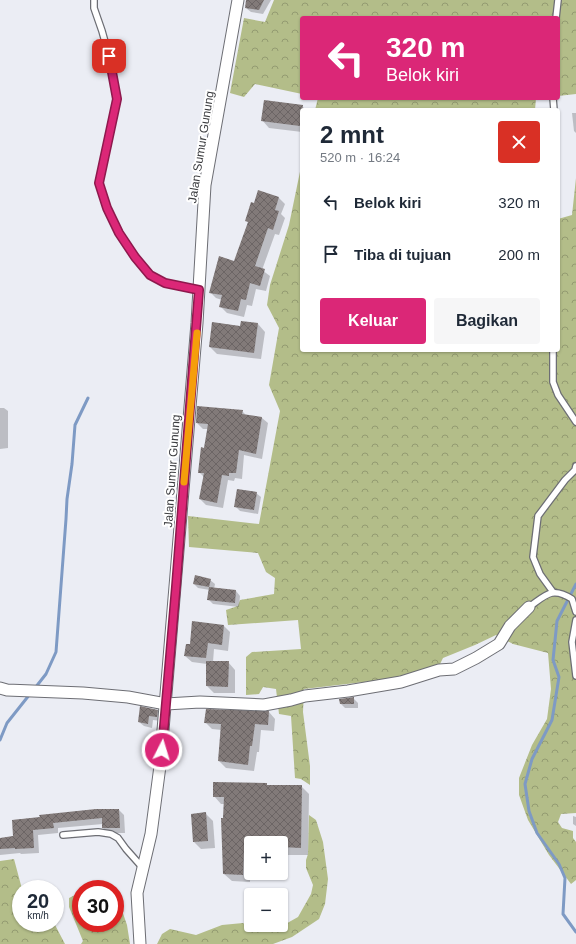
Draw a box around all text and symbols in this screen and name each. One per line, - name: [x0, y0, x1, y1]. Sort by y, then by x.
- icon: left: [320, 32, 372, 84]
- text: 320 m: [386, 32, 465, 63]
- pin: [92, 39, 126, 73]
- icon: arrive: [98, 45, 120, 67]
- text: Belok kiri: [386, 65, 459, 85]
- street label: Jalan Sumur Gunung: [185, 90, 217, 204]
- text: 2 mnt: [320, 121, 384, 148]
- button: close: [498, 121, 540, 163]
- text: 520 m · 16:24: [320, 150, 400, 165]
- icon: left: [320, 191, 342, 213]
- text: Belok kiri: [354, 194, 422, 211]
- text: 320 m: [498, 194, 540, 211]
- icon: arrive: [320, 243, 342, 265]
- text: Tiba di tujuan: [354, 246, 451, 263]
- text: 200 m: [498, 246, 540, 263]
- button: Keluar: [320, 298, 426, 344]
- button: Bagikan: [434, 298, 540, 344]
- street label: Jalan Sumur Gunung: [161, 414, 183, 528]
- position arrow: [141, 729, 183, 771]
- map controls: [244, 836, 288, 932]
- button: +: [244, 836, 288, 880]
- speed limit sign: 30: [72, 880, 124, 932]
- button: −: [244, 888, 288, 932]
- text: 20: [27, 890, 49, 912]
- text: km/h: [27, 910, 49, 921]

